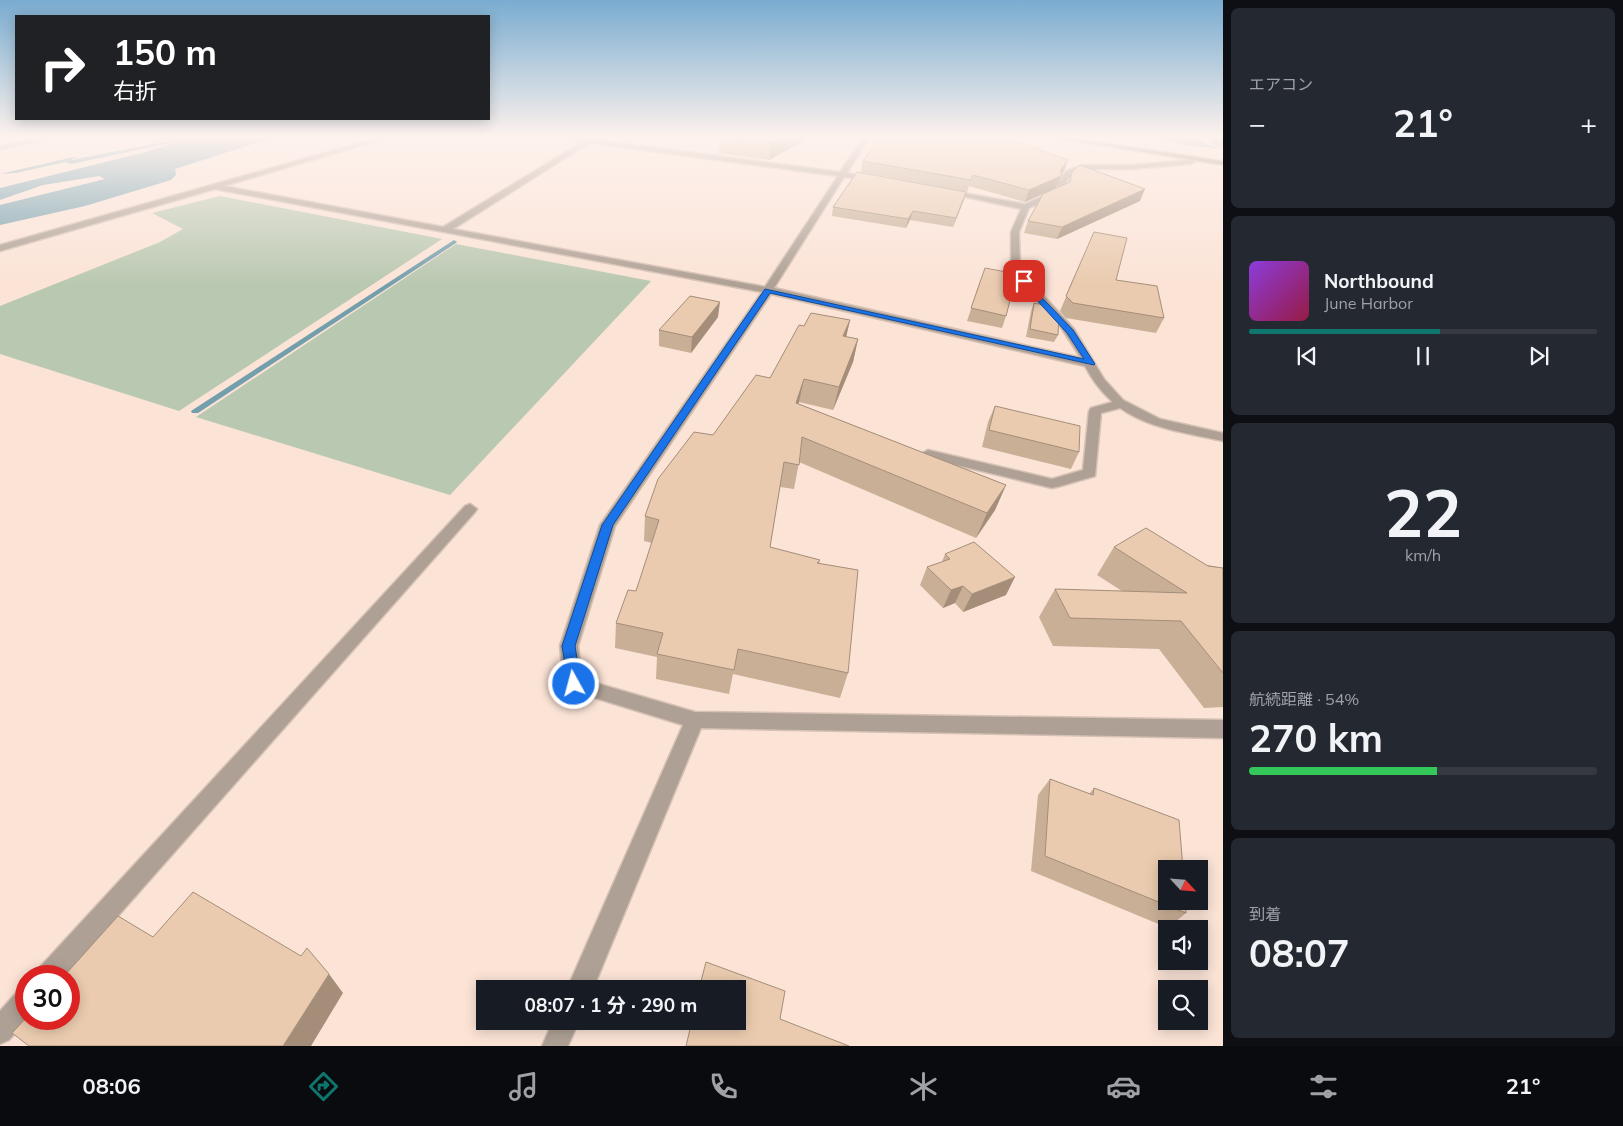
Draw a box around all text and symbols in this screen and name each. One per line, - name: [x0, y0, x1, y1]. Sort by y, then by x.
- text: 150 m: [113, 30, 217, 74]
- icon: right: [30, 35, 95, 100]
- text: エアコン: [1249, 74, 1313, 94]
- text: 右折: [113, 77, 157, 105]
- text: 21°: [1393, 99, 1453, 147]
- text: −: [1249, 106, 1266, 141]
- text: +: [1580, 106, 1597, 141]
- pin: [1003, 260, 1045, 302]
- icon: arrive: [1010, 267, 1038, 295]
- text: Northbound: [1324, 269, 1434, 293]
- text: June Harbor: [1324, 293, 1413, 313]
- icon: previous: [1293, 342, 1321, 370]
- icon: pause: [1409, 342, 1437, 370]
- icon: next: [1525, 342, 1553, 370]
- text: 22: [1384, 472, 1462, 553]
- text: km/h: [1405, 545, 1441, 565]
- position arrow: [547, 657, 599, 709]
- text: 航続距離 · 54%: [1249, 689, 1359, 709]
- text: 270 km: [1249, 714, 1383, 762]
- north arrow: [1158, 860, 1208, 910]
- map controls: [1158, 860, 1208, 1030]
- text: 到着: [1249, 904, 1281, 924]
- button: sound: [1158, 920, 1208, 970]
- text: 08:07: [1249, 929, 1350, 977]
- speed limit sign: 30: [15, 965, 80, 1030]
- button: search: [1158, 980, 1208, 1030]
- text: 08:07 · 1 分 · 290 m: [525, 993, 697, 1017]
- icon: directions: [306, 1069, 341, 1104]
- icon: music: [506, 1069, 541, 1104]
- icon: phone: [706, 1069, 741, 1104]
- icon: climate: [906, 1069, 941, 1104]
- icon: car: [1106, 1069, 1141, 1104]
- icon: filters: [1306, 1069, 1341, 1104]
- text: 08:06: [82, 1072, 141, 1100]
- text: 21°: [1506, 1072, 1540, 1100]

